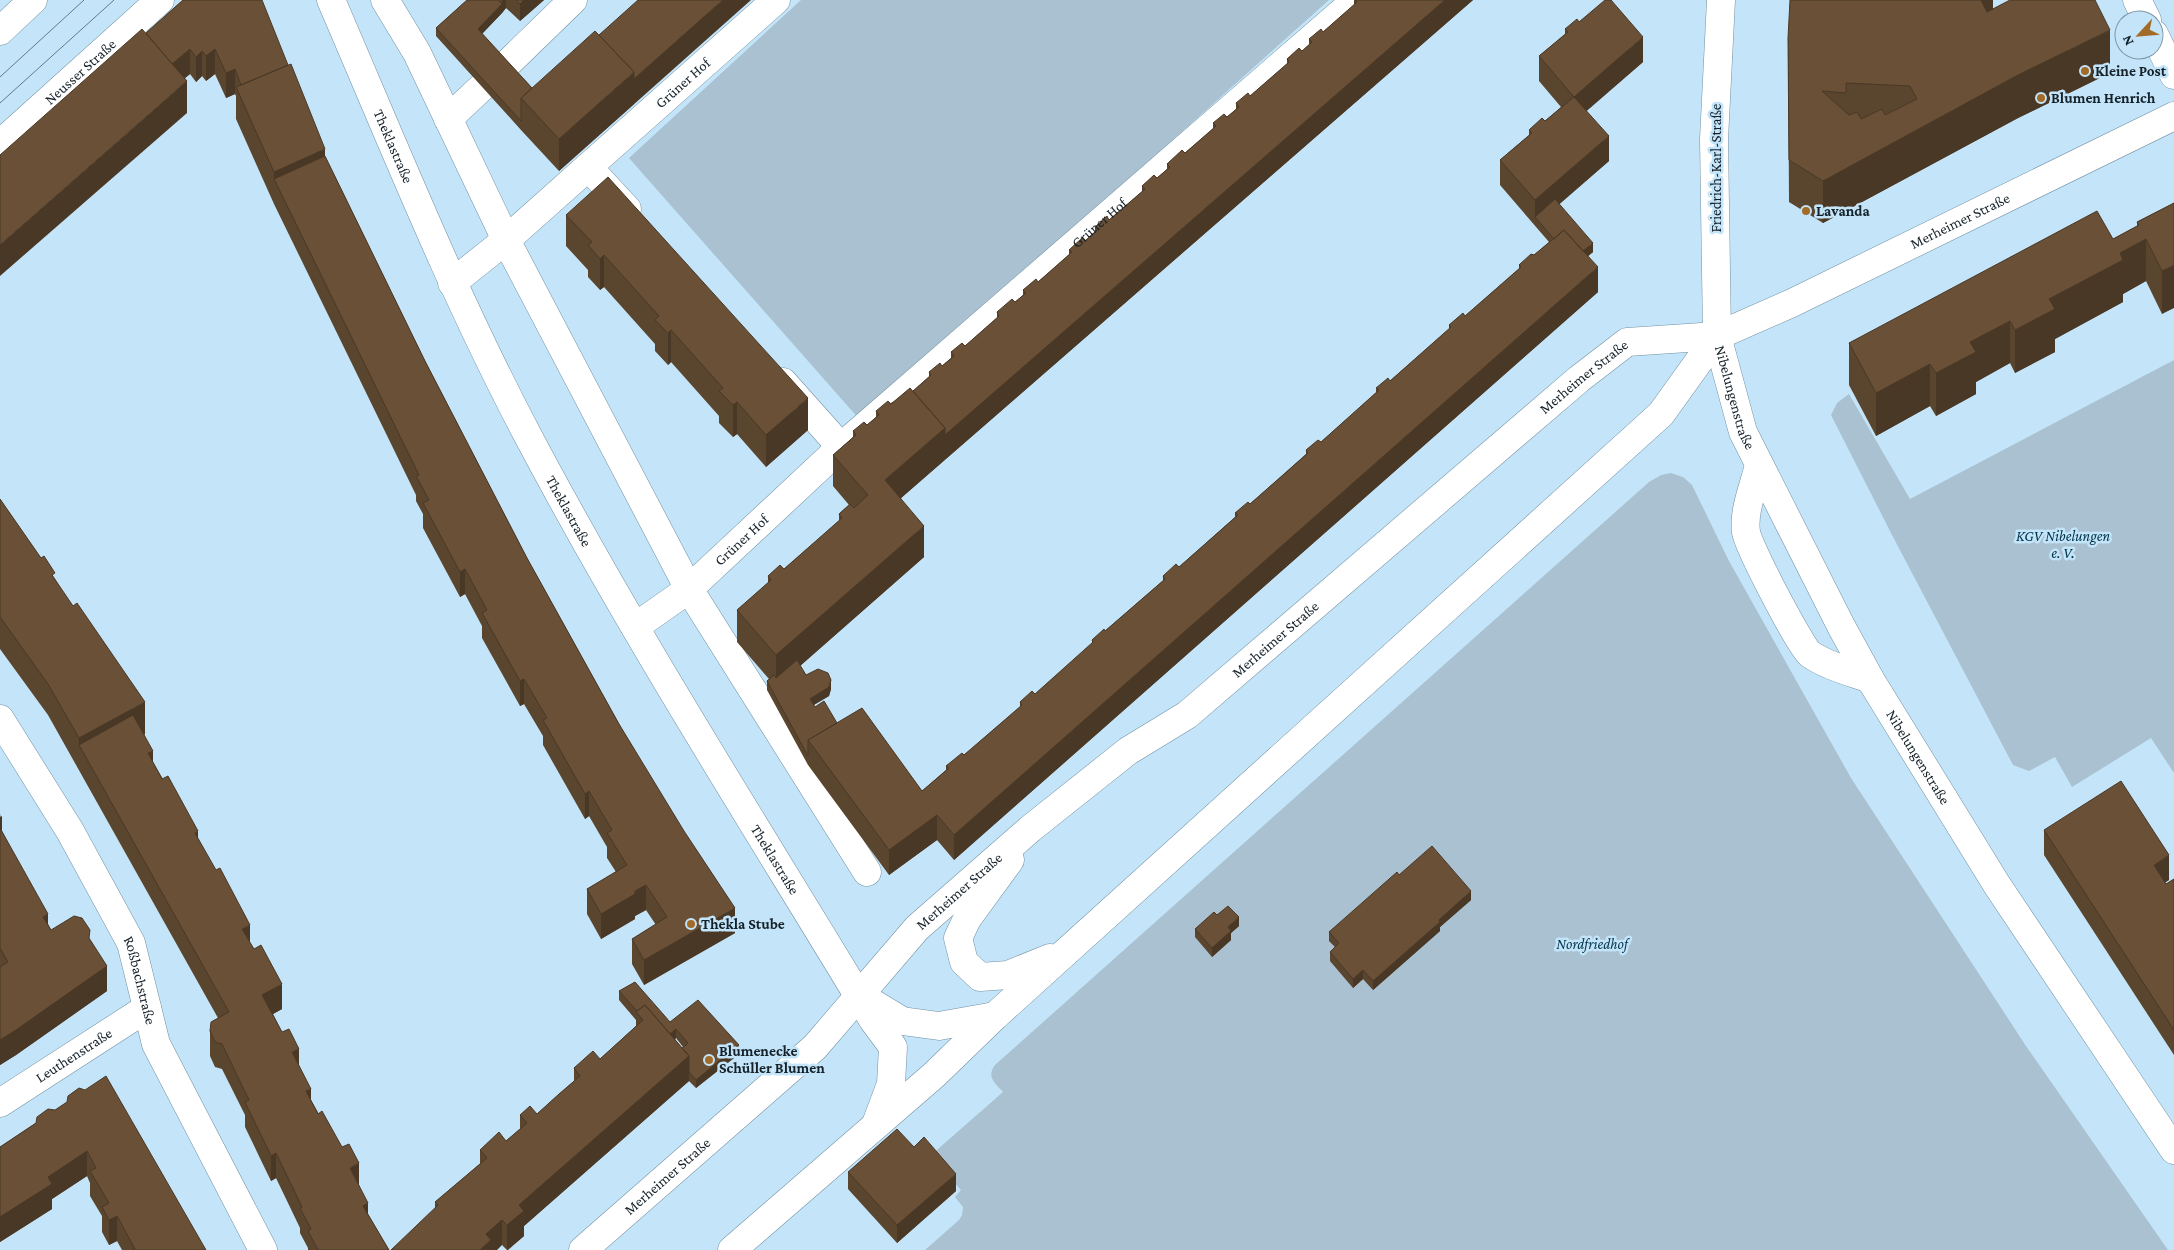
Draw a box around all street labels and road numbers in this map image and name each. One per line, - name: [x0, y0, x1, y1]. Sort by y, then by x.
- street label: Neusser Straße: [42, 35, 119, 108]
- street label: Grüner Hof: [652, 53, 714, 111]
- street label: Friedrich-Karl-Straße: [1708, 103, 1724, 232]
- street label: Theklastraße: [371, 107, 416, 186]
- street label: Merheimer Straße: [1908, 190, 2013, 252]
- street label: Grüner Hof: [1069, 194, 1131, 251]
- street label: Merheimer Straße: [1536, 336, 1631, 417]
- street label: Nibelungenstraße: [1712, 344, 1759, 452]
- street label: Theklastraße: [543, 473, 595, 550]
- street label: Grüner Hof: [712, 510, 773, 569]
- street label: Merheimer Straße: [1229, 598, 1322, 681]
- street label: Nibelungenstraße: [1883, 707, 1953, 808]
- street label: Theklastraße: [748, 822, 803, 898]
- street label: Merheimer Straße: [913, 849, 1006, 933]
- street label: Roßbachstraße: [121, 933, 159, 1027]
- street label: Leuthenstraße: [33, 1025, 115, 1086]
- street label: Merheimer Straße: [621, 1134, 714, 1218]

